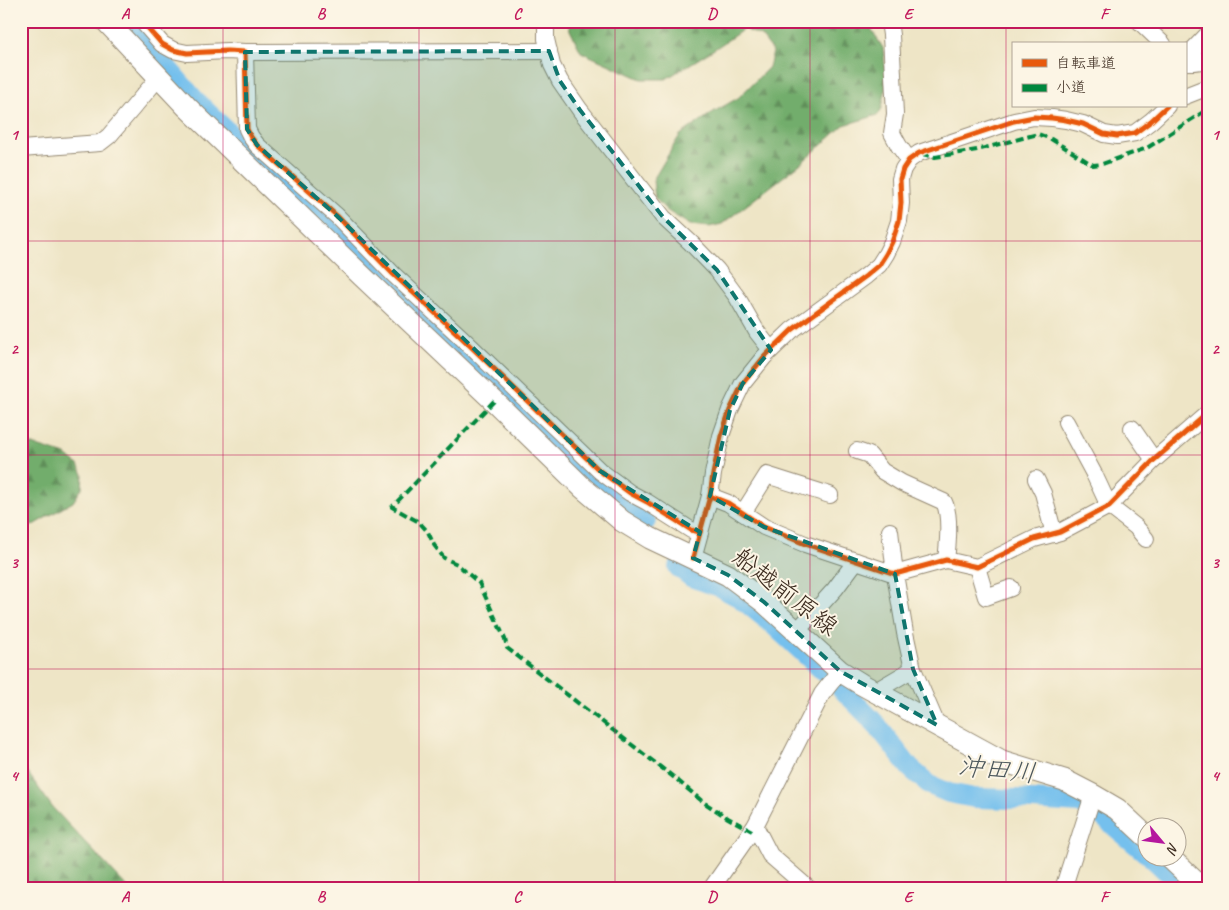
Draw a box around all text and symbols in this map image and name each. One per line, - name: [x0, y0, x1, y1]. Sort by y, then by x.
- text: A: [121, 4, 131, 24]
- text: B: [317, 4, 327, 24]
- text: C: [513, 4, 523, 24]
- text: D: [707, 4, 718, 24]
- text: E: [904, 4, 915, 24]
- text: F: [1100, 4, 1111, 24]
- legend: [1012, 42, 1186, 108]
- text: 自転車道: [1056, 54, 1116, 73]
- text: 小道: [1056, 78, 1086, 97]
- text: 1: [10, 125, 19, 145]
- text: 1: [1211, 125, 1220, 145]
- text: 2: [10, 339, 19, 359]
- text: 2: [1211, 339, 1220, 359]
- street label: 船越前原線: [726, 541, 844, 643]
- text: 3: [10, 553, 19, 573]
- text: 3: [1211, 553, 1220, 573]
- water label: 沖田川: [956, 749, 1037, 790]
- text: 4: [10, 766, 19, 786]
- text: 4: [1211, 766, 1220, 786]
- north arrow: [1136, 818, 1186, 868]
- text: N: [1162, 840, 1182, 858]
- text: A: [121, 887, 131, 907]
- text: B: [317, 887, 327, 907]
- text: C: [513, 887, 523, 907]
- text: D: [707, 887, 718, 907]
- text: E: [904, 887, 915, 907]
- text: F: [1100, 887, 1111, 907]

